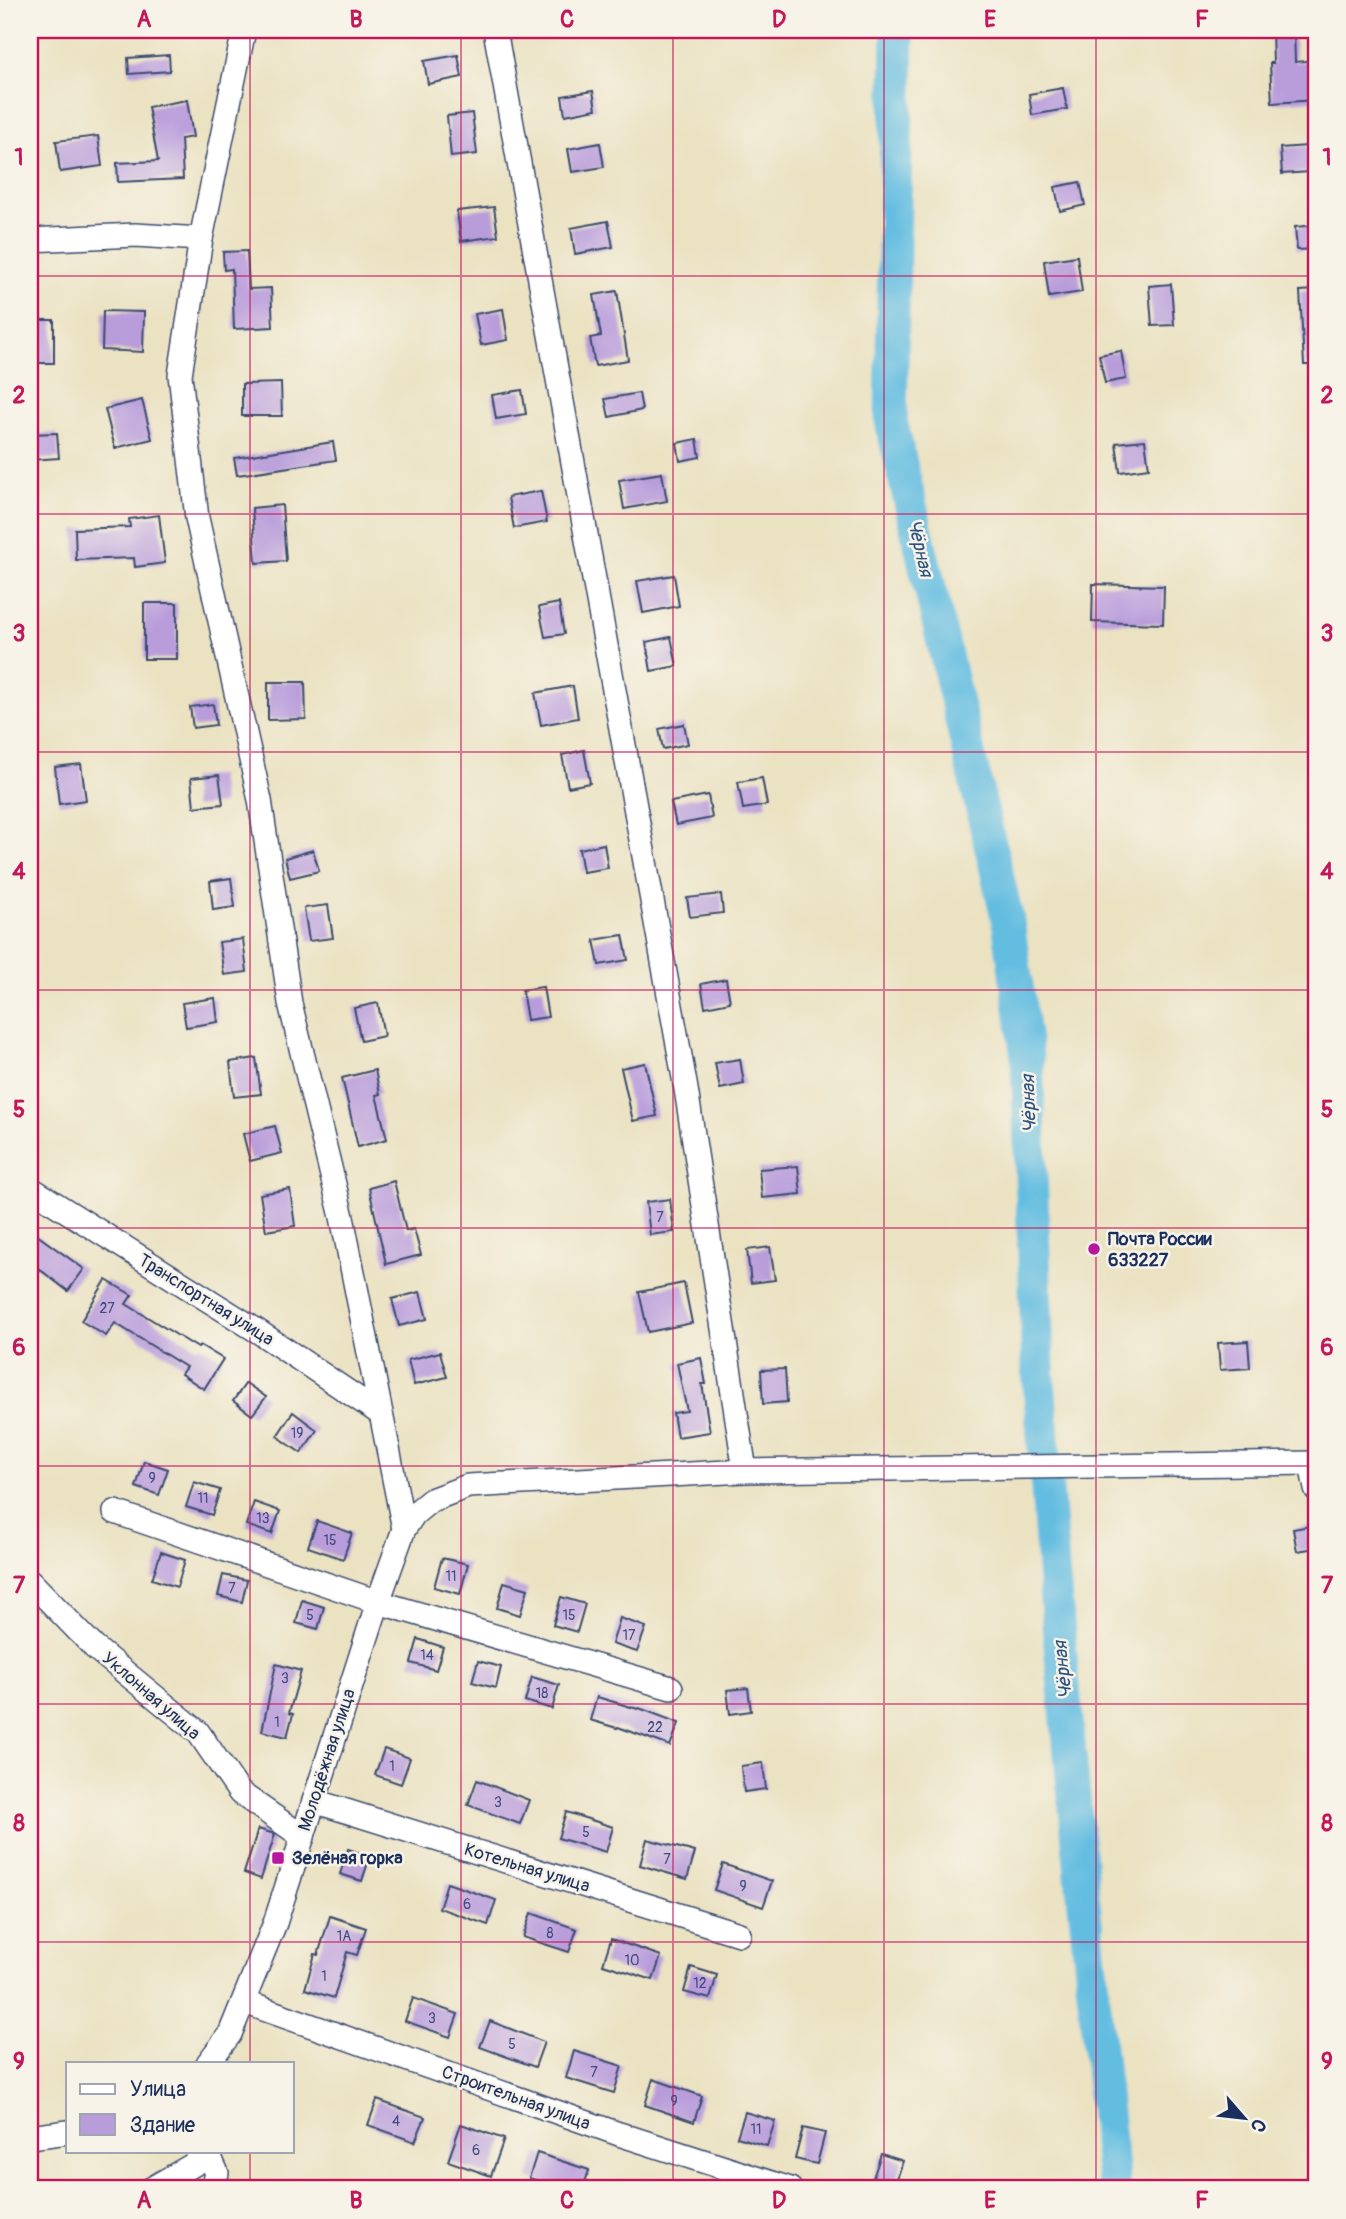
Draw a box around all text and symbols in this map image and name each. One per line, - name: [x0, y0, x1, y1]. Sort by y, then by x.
- text: A: [137, 5, 152, 34]
- text: B: [349, 5, 363, 34]
- text: C: [560, 5, 574, 34]
- text: D: [772, 5, 786, 34]
- text: E: [984, 5, 996, 34]
- text: F: [1195, 5, 1209, 34]
- text: 1: [15, 143, 24, 172]
- text: 1: [1323, 143, 1332, 172]
- text: 2: [13, 381, 26, 410]
- text: 2: [1321, 381, 1334, 410]
- water label: Чёрная: [902, 517, 939, 581]
- text: 3: [13, 619, 25, 648]
- text: 3: [1321, 619, 1333, 648]
- text: 4: [12, 857, 26, 886]
- text: 4: [1320, 857, 1334, 886]
- water label: Чёрная: [1016, 1073, 1042, 1133]
- text: 5: [13, 1095, 25, 1124]
- text: 5: [1321, 1095, 1333, 1124]
- house number: 7: [656, 1209, 664, 1226]
- place label: Почта России 633227: [1108, 1228, 1212, 1272]
- marker: Почта России 633227: [1086, 1241, 1102, 1257]
- street label: Транспортная улица: [134, 1249, 278, 1351]
- house number: 27: [99, 1300, 115, 1317]
- text: 6: [12, 1333, 26, 1362]
- text: 6: [1320, 1333, 1334, 1362]
- house number: 19: [291, 1425, 303, 1442]
- house number: 9: [148, 1470, 156, 1487]
- house number: 11: [198, 1490, 208, 1507]
- house number: 13: [256, 1510, 270, 1527]
- house number: 15: [323, 1532, 337, 1549]
- house number: 11: [446, 1568, 456, 1585]
- text: 7: [13, 1571, 26, 1600]
- text: 7: [1321, 1571, 1334, 1600]
- house number: 7: [228, 1580, 236, 1597]
- house number: 5: [306, 1607, 314, 1624]
- house number: 15: [562, 1607, 576, 1624]
- house number: 17: [623, 1627, 636, 1644]
- water label: Чёрная: [1048, 1638, 1078, 1700]
- street label: Уклонная улица: [97, 1647, 205, 1745]
- house number: 14: [420, 1647, 434, 1664]
- house number: 3: [281, 1670, 289, 1687]
- house number: 18: [536, 1685, 548, 1702]
- street label: Молодёжная улица: [293, 1686, 361, 1834]
- house number: 1: [274, 1714, 280, 1731]
- house number: 22: [647, 1719, 663, 1736]
- house number: 1: [389, 1758, 395, 1775]
- house number: 3: [494, 1794, 502, 1811]
- text: 8: [13, 1809, 25, 1838]
- text: 8: [1321, 1809, 1333, 1838]
- house number: 5: [582, 1824, 590, 1841]
- street label: Котельная улица: [461, 1838, 593, 1898]
- place label: Зелёная горка: [292, 1847, 403, 1870]
- marker: Зелёная горка: [270, 1850, 286, 1866]
- house number: 7: [663, 1851, 671, 1868]
- house number: 9: [739, 1878, 747, 1895]
- house number: 6: [463, 1896, 471, 1913]
- house number: 8: [546, 1925, 554, 1942]
- house number: 1А: [337, 1928, 351, 1945]
- house number: 10: [624, 1952, 640, 1969]
- house number: 1: [321, 1968, 327, 1985]
- house number: 12: [693, 1975, 707, 1992]
- house number: 3: [428, 2010, 436, 2027]
- house number: 5: [508, 2036, 516, 2053]
- text: 9: [13, 2047, 25, 2076]
- text: 9: [1321, 2047, 1333, 2076]
- street label: Строительная улица: [439, 2060, 593, 2136]
- legend: [66, 2062, 294, 2152]
- house number: 7: [590, 2064, 598, 2081]
- text: Улица: [130, 2076, 186, 2103]
- north arrow: [1210, 2082, 1280, 2152]
- house number: 9: [670, 2093, 678, 2110]
- text: Здание: [130, 2112, 196, 2139]
- house number: 4: [392, 2113, 400, 2130]
- text: С: [1245, 2115, 1271, 2137]
- house number: 11: [751, 2121, 761, 2138]
- house number: 6: [472, 2142, 480, 2159]
- text: A: [137, 2186, 152, 2215]
- text: B: [349, 2186, 363, 2215]
- text: C: [560, 2186, 574, 2215]
- text: D: [772, 2186, 786, 2215]
- text: E: [984, 2186, 996, 2215]
- text: F: [1195, 2186, 1209, 2215]

